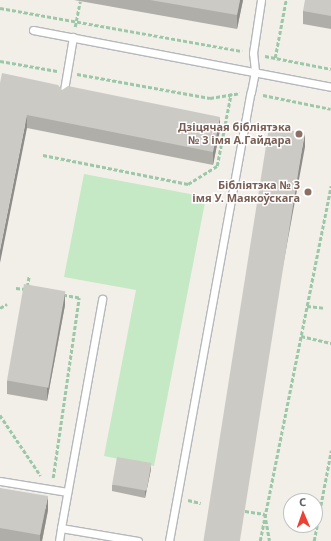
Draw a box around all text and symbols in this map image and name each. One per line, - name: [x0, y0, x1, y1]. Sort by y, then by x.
- place label: Дзіцячая бібліятэка № 3 імя А.Гайдара: [178, 121, 291, 147]
- marker: Дзіцячая бібліятэка № 3 імя А.Гайдара: [294, 129, 304, 139]
- place label: Бібліятэка № 3 імя У. Маякоўскага: [192, 179, 300, 205]
- marker: Бібліятэка № 3 імя У. Маякоўскага: [303, 187, 313, 197]
- north arrow: [283, 493, 323, 533]
- text: С: [299, 494, 306, 509]

